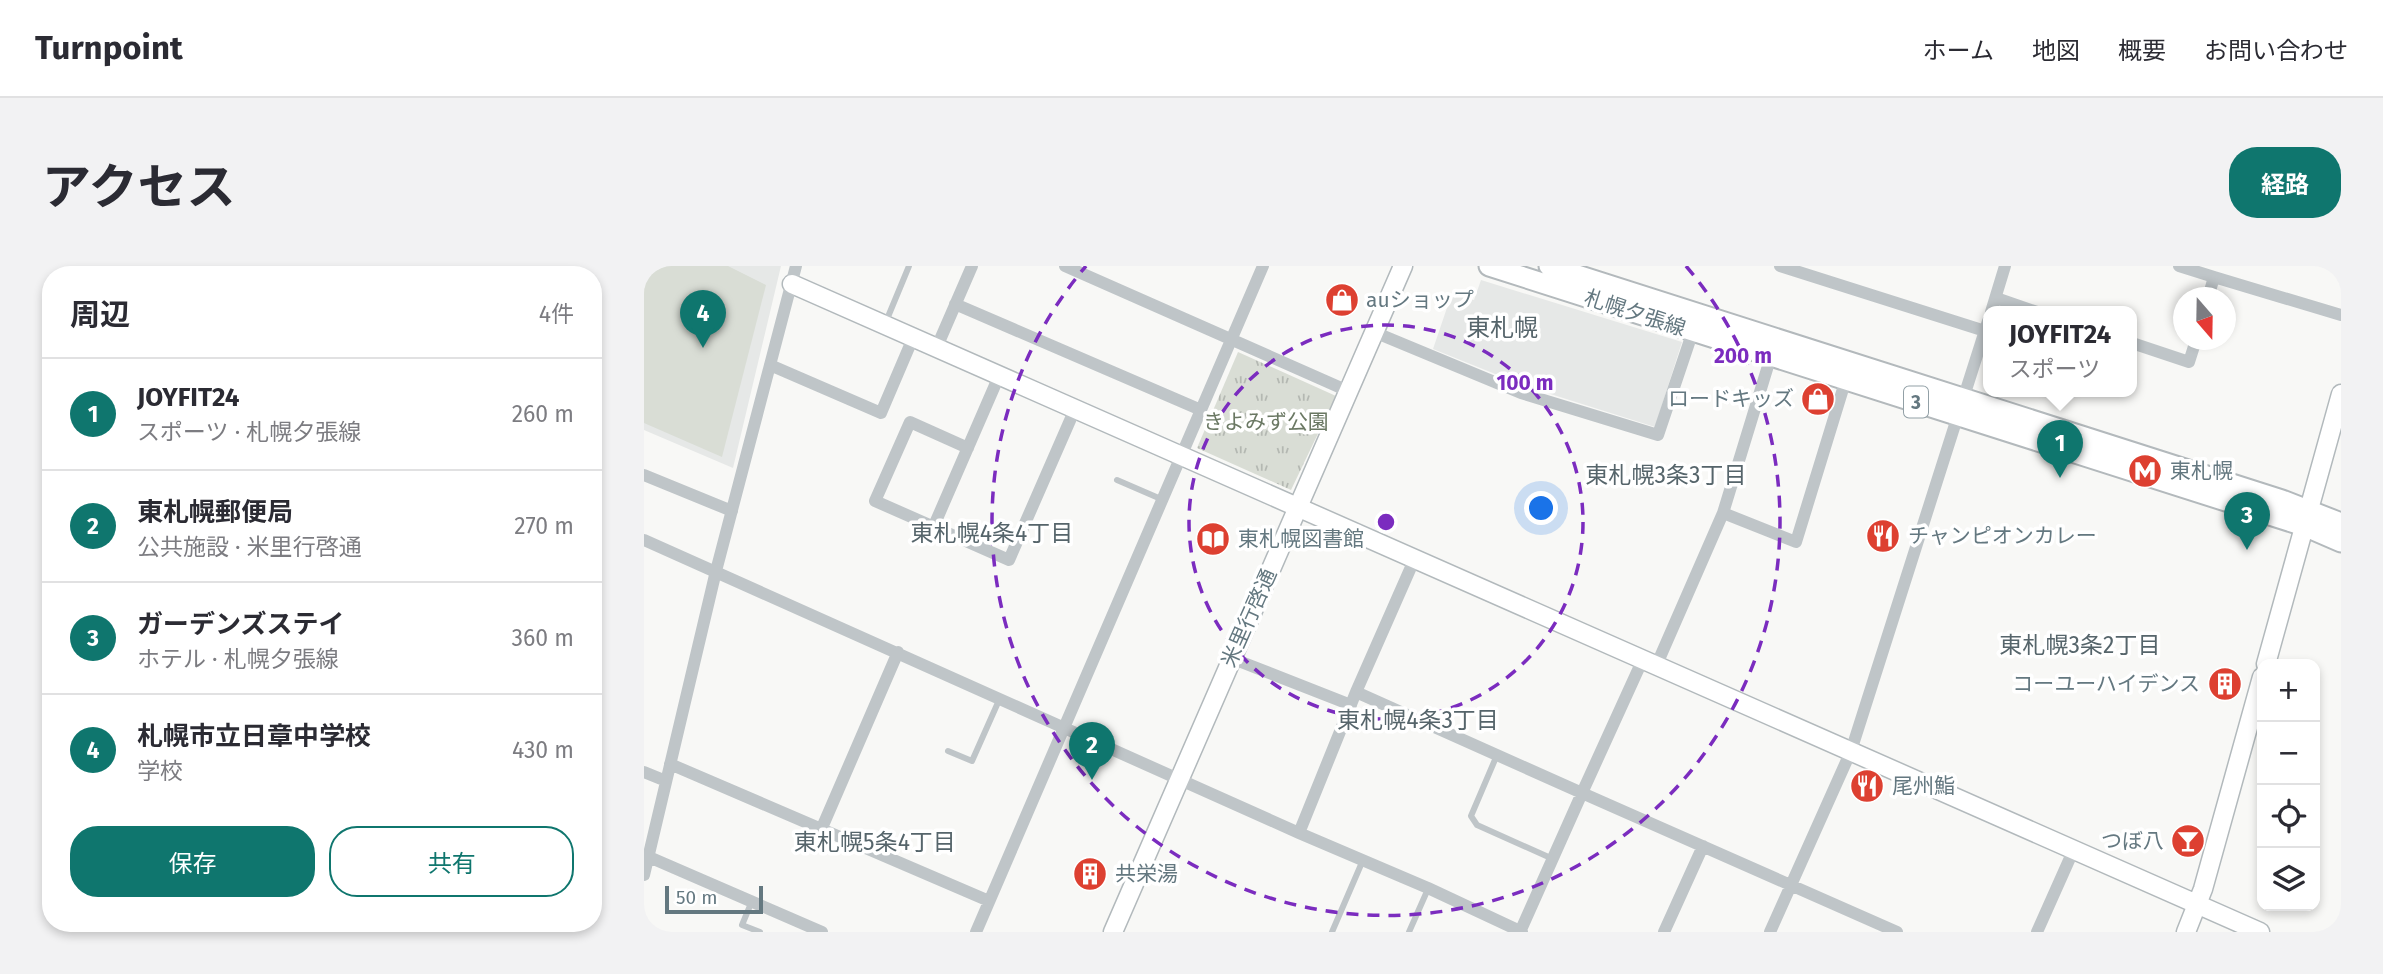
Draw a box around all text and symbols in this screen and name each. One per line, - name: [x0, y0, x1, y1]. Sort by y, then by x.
- text: Turnpoint: [35, 28, 183, 68]
- text: ホーム: [1923, 37, 1994, 65]
- text: 地図: [2032, 37, 2080, 65]
- text: 概要: [2118, 37, 2166, 65]
- text: お問い合わせ: [2204, 37, 2348, 65]
- button: 経路: [2229, 147, 2341, 218]
- text: アクセス: [42, 158, 236, 217]
- shop icon: auショップ: [1323, 281, 1361, 319]
- street label: 札幌夕張線: [1581, 284, 1689, 342]
- place label: auショップ: [1366, 287, 1474, 313]
- north arrow: [2173, 287, 2236, 350]
- pin: 4: [680, 290, 726, 348]
- text: 周辺: [70, 297, 130, 333]
- text: 4件: [539, 300, 574, 328]
- popup: [1983, 306, 2137, 397]
- district label: 東札幌: [1466, 314, 1538, 342]
- text: JOYFIT24: [2009, 319, 2111, 350]
- text: 200 m: [1714, 343, 1772, 369]
- text: スポーツ: [2009, 355, 2100, 383]
- text: 100 m: [1496, 370, 1554, 396]
- shop icon: ロードキッズ: [1799, 380, 1837, 418]
- text: JOYFIT24: [137, 382, 239, 413]
- place label: ロードキッズ: [1668, 386, 1794, 412]
- road number: 3: [1904, 386, 1928, 418]
- text: 1: [88, 400, 98, 428]
- text: 260 m: [512, 400, 574, 428]
- park label: きよみず公園: [1203, 409, 1329, 435]
- text: スポーツ · 札幌夕張線: [137, 418, 361, 446]
- pin: 1: [2037, 420, 2083, 478]
- metro station icon: 東札幌: [2126, 452, 2164, 490]
- place label: 東札幌: [2170, 458, 2233, 484]
- district label: 東札幌3条3丁目: [1586, 461, 1746, 489]
- your location: [1524, 491, 1558, 525]
- pin: 3: [2224, 492, 2270, 550]
- text: 東札幌郵便局: [137, 497, 293, 528]
- centre of rings: [1374, 510, 1398, 534]
- text: 2: [87, 512, 99, 540]
- text: 270 m: [514, 512, 574, 540]
- restaurant icon: チャンピオンカレー: [1864, 517, 1902, 555]
- district label: 東札幌4条4丁目: [911, 519, 1073, 547]
- library icon: 東札幌図書館: [1194, 520, 1232, 558]
- place label: チャンピオンカレー: [1908, 523, 2097, 549]
- place label: 東札幌図書館: [1238, 526, 1364, 552]
- text: 公共施設 · 米里行啓通: [137, 533, 362, 561]
- street label: 米里行啓通: [1216, 565, 1282, 671]
- text: ガーデンズステイ: [137, 609, 344, 640]
- text: 3: [87, 624, 99, 652]
- text: 360 m: [512, 624, 574, 652]
- district label: 東札幌3条2丁目: [2000, 631, 2160, 659]
- text: ホテル · 札幌夕張線: [137, 645, 339, 673]
- map controls: [2257, 659, 2320, 911]
- button: +: [2257, 659, 2320, 722]
- building icon: コーユーハイデンス: [2206, 665, 2244, 703]
- place label: コーユーハイデンス: [2012, 671, 2200, 697]
- district label: 東札幌4条3丁目: [1337, 706, 1499, 734]
- text: 札幌市立日章中学校: [137, 721, 371, 752]
- pin: 2: [1069, 722, 1115, 780]
- button: −: [2257, 722, 2320, 785]
- text: 4: [87, 736, 100, 764]
- text: 430 m: [512, 736, 574, 764]
- text: 学校: [137, 757, 183, 785]
- restaurant icon: 尾州鮨: [1848, 767, 1886, 805]
- place label: 尾州鮨: [1892, 773, 1955, 799]
- button: locate: [2257, 785, 2320, 848]
- bar icon: つぼ八: [2169, 822, 2207, 860]
- button: 保存: [70, 826, 315, 897]
- button: 共有: [329, 826, 574, 897]
- district label: 東札幌5条4丁目: [794, 828, 956, 856]
- place label: つぼ八: [2101, 828, 2164, 854]
- button: layers: [2257, 848, 2320, 911]
- building icon: 共栄湯: [1071, 855, 1109, 893]
- place label: 共栄湯: [1115, 861, 1178, 887]
- scale bar: [665, 883, 763, 915]
- text: 50 m: [676, 886, 717, 909]

